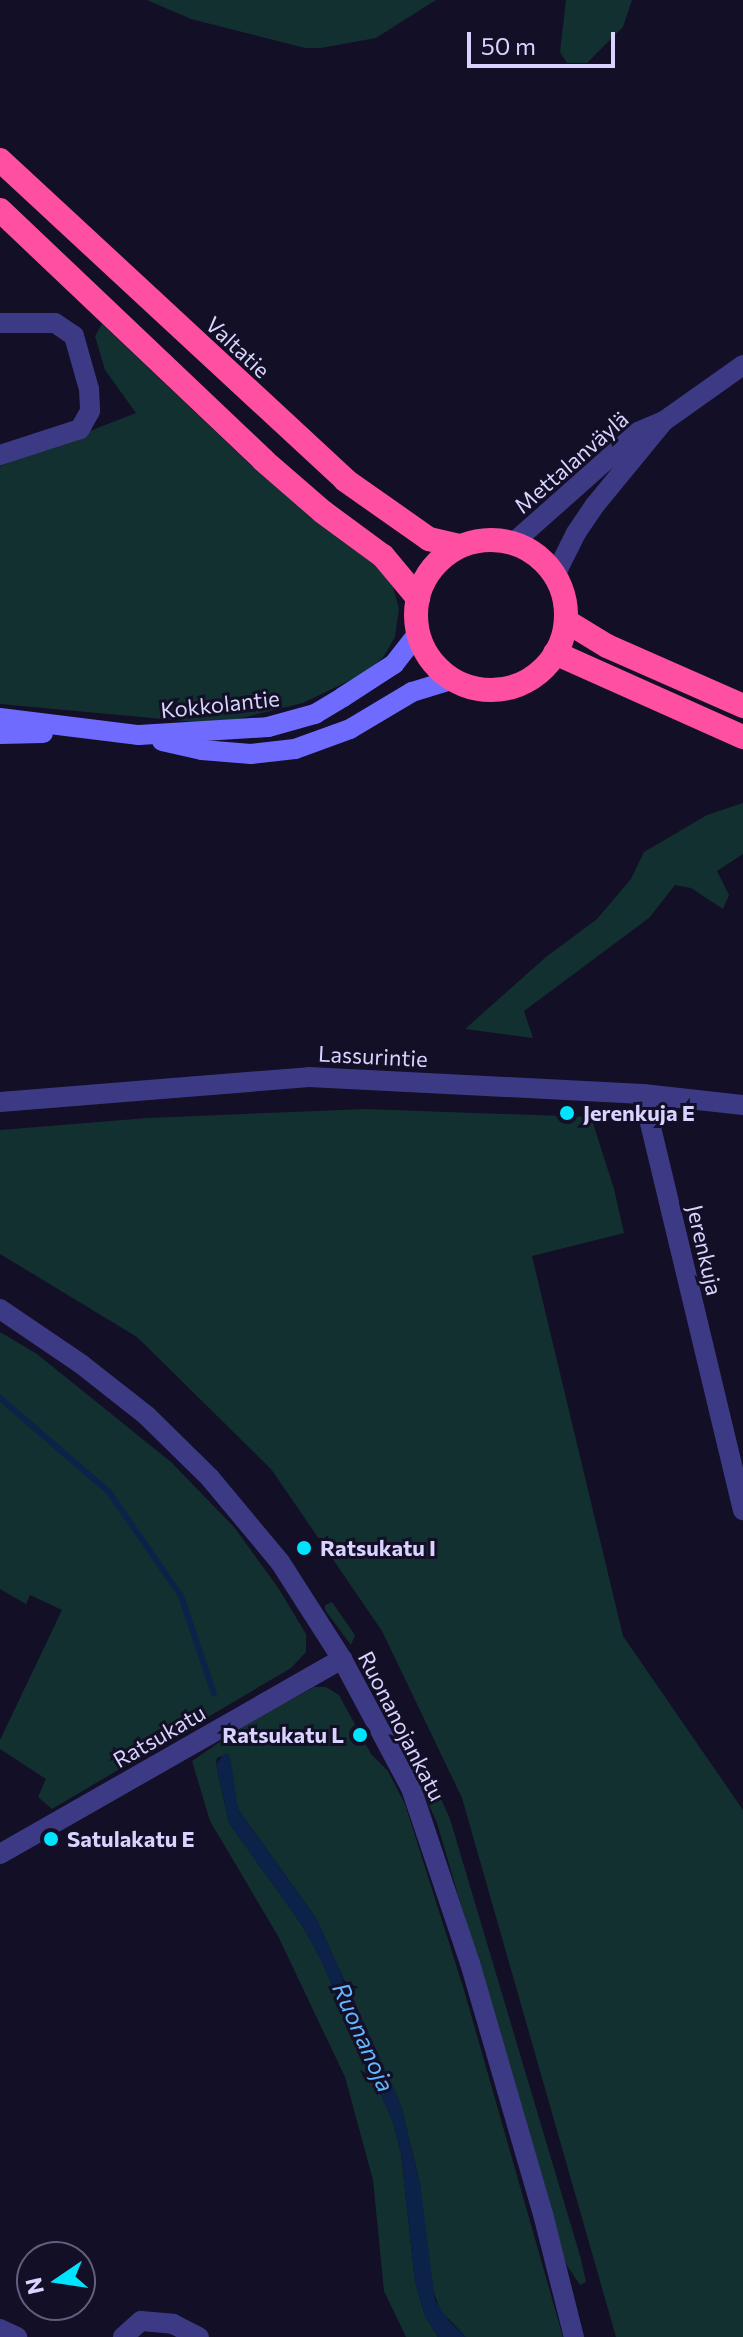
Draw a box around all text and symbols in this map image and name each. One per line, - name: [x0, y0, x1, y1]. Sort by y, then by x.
- scale bar: [471, 16, 619, 66]
- text: 50 m: [481, 31, 536, 60]
- street label: Valtatie: [201, 311, 275, 383]
- street label: Mettalanväylä: [509, 405, 633, 519]
- street label: Kokkolantie: [159, 685, 281, 723]
- street label: Lassurintie: [318, 1040, 428, 1072]
- place label: Jerenkuja E: [583, 1100, 695, 1126]
- marker: Jerenkuja E: [558, 1104, 576, 1122]
- street label: Jerenkuja: [682, 1202, 728, 1298]
- place label: Ratsukatu I: [320, 1535, 436, 1561]
- marker: Ratsukatu I: [295, 1539, 313, 1557]
- street label: Ruonanojankatu: [353, 1647, 451, 1805]
- street label: Ratsukatu: [108, 1699, 210, 1773]
- place label: Ratsukatu L: [222, 1722, 344, 1748]
- marker: Ratsukatu L: [351, 1726, 369, 1744]
- place label: Satulakatu E: [67, 1826, 195, 1852]
- marker: Satulakatu E: [42, 1830, 60, 1848]
- water label: Ruonanoja: [327, 1978, 401, 2096]
- north arrow: [16, 2241, 96, 2321]
- text: N: [19, 2275, 49, 2297]

